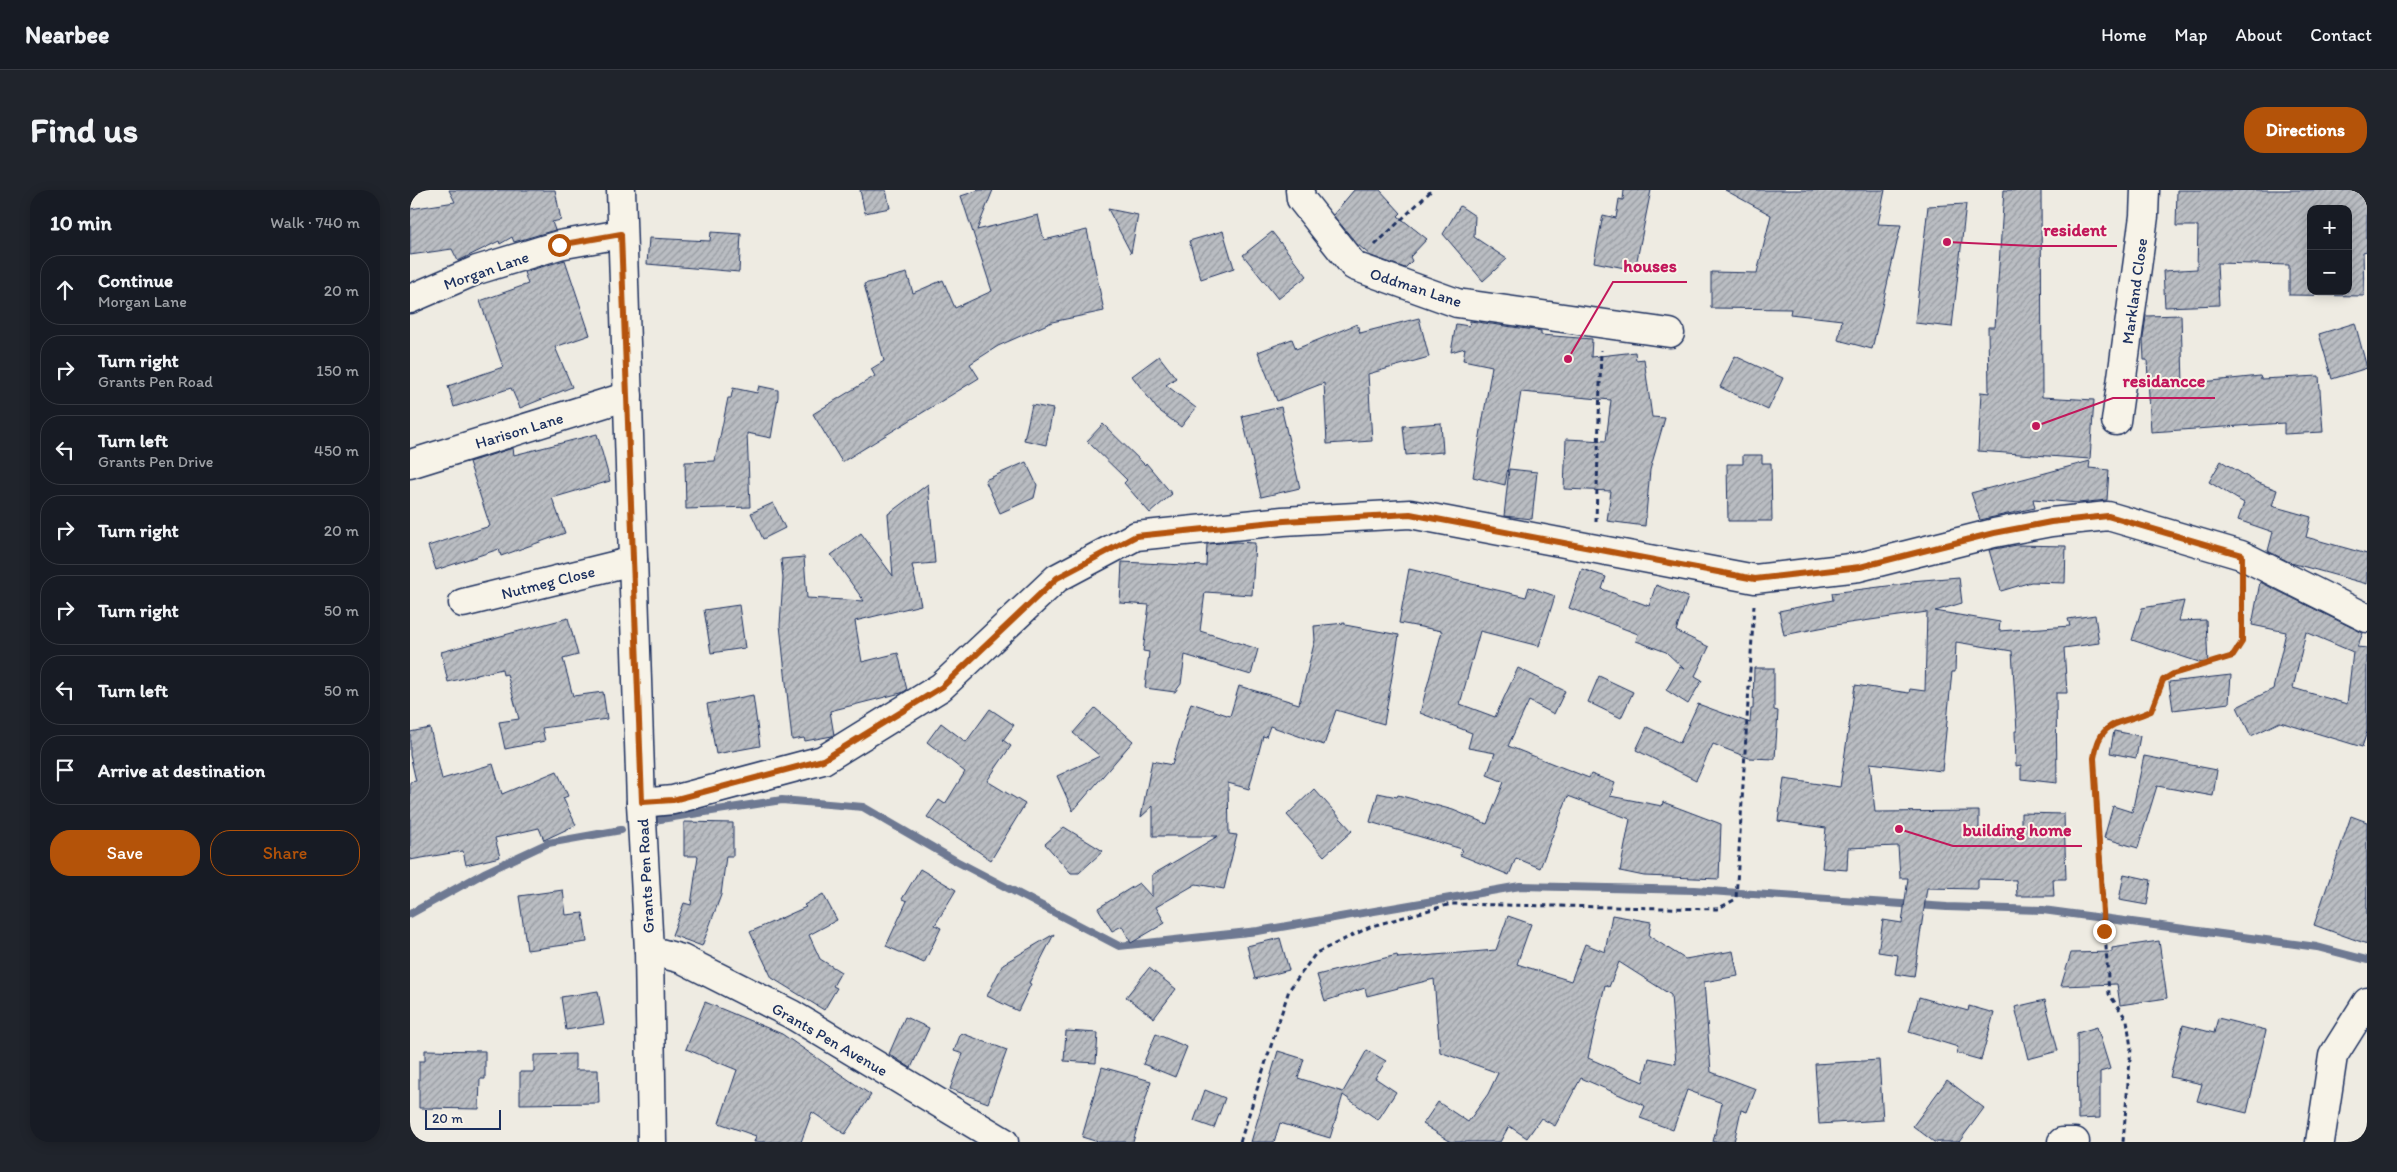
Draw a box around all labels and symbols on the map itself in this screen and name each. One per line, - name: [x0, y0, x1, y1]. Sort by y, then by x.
- callout: resident: [2033, 213, 2117, 246]
- text: resident: [2043, 219, 2107, 241]
- route start: [548, 234, 571, 257]
- street label: Markland Close: [2118, 237, 2151, 345]
- street label: Morgan Lane: [441, 247, 531, 294]
- callout: houses: [1613, 249, 1687, 282]
- text: houses: [1623, 255, 1677, 277]
- street label: Oddman Lane: [1367, 264, 1464, 311]
- callout: residancce: [2113, 365, 2215, 398]
- text: residancce: [2123, 370, 2206, 392]
- street label: Harison Lane: [473, 408, 565, 453]
- street label: Nutmeg Close: [499, 562, 597, 603]
- callout: building home: [1953, 813, 2082, 846]
- street label: Grants Pen Road: [633, 818, 658, 934]
- text: building home: [1962, 819, 2072, 841]
- route end: [2093, 920, 2116, 943]
- street label: Grants Pen Avenue: [768, 999, 891, 1080]
- scale bar: [425, 1107, 501, 1130]

